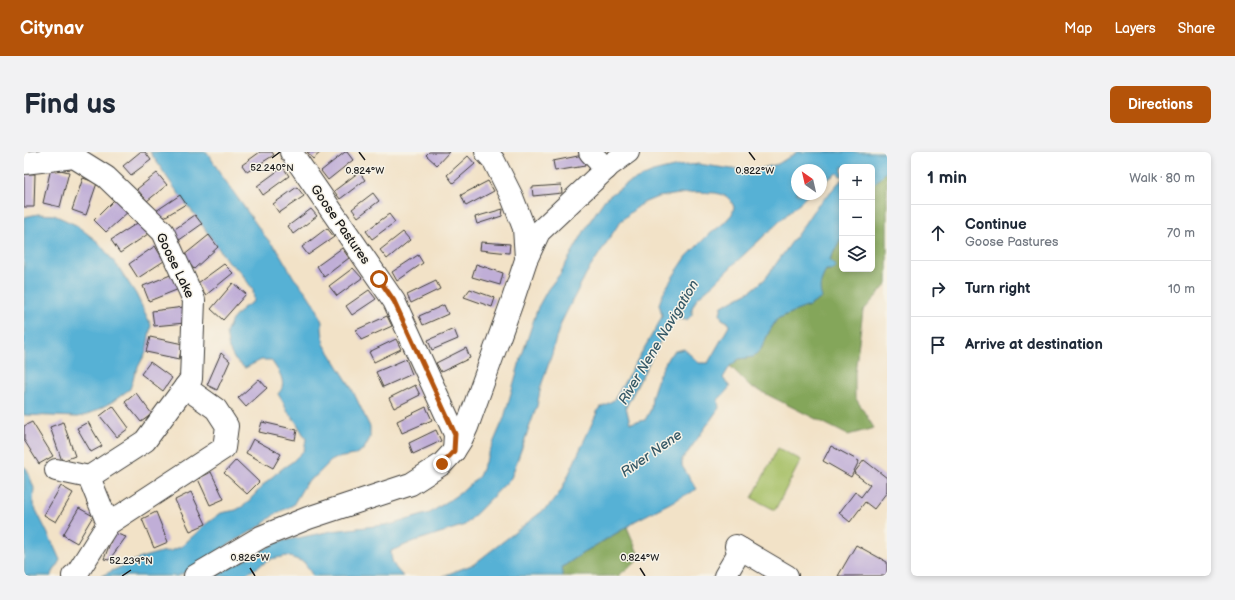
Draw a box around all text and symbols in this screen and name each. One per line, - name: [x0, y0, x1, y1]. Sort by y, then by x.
- text: Citynav: [20, 17, 84, 40]
- text: Map: [1064, 20, 1092, 37]
- text: Layers: [1114, 20, 1156, 37]
- text: Share: [1178, 20, 1215, 37]
- button: Directions: [1110, 86, 1211, 123]
- text: Find us: [24, 88, 116, 121]
- text: 52.240°N: [250, 162, 294, 174]
- north arrow: [791, 164, 827, 200]
- map controls: [839, 164, 875, 272]
- button: +: [839, 164, 875, 200]
- text: 0.824°W: [346, 165, 384, 177]
- text: 0.822°W: [736, 165, 774, 177]
- text: 1 min: [927, 168, 967, 188]
- text: Walk · 80 m: [1129, 170, 1195, 186]
- street label: Goose Pastures: [307, 182, 374, 268]
- button: −: [839, 200, 875, 236]
- text: Continue: [965, 215, 1027, 234]
- icon: ahead: [927, 222, 949, 244]
- text: 70 m: [1167, 225, 1195, 241]
- street label: Goose Lake: [152, 230, 198, 301]
- text: Goose Pastures: [965, 234, 1058, 250]
- button: layers: [839, 236, 875, 272]
- route start: [370, 270, 388, 288]
- water label: River Nene Navigation: [615, 277, 702, 408]
- icon: right: [927, 278, 949, 300]
- text: Turn right: [965, 279, 1030, 298]
- text: 10 m: [1168, 281, 1195, 297]
- icon: arrive: [927, 334, 949, 356]
- text: Arrive at destination: [965, 335, 1103, 354]
- water label: River Nene: [617, 426, 685, 481]
- route end: [433, 455, 451, 473]
- text: 0.826°W: [230, 552, 270, 564]
- text: 0.824°W: [621, 552, 659, 564]
- text: 52.239°N: [109, 555, 153, 567]

